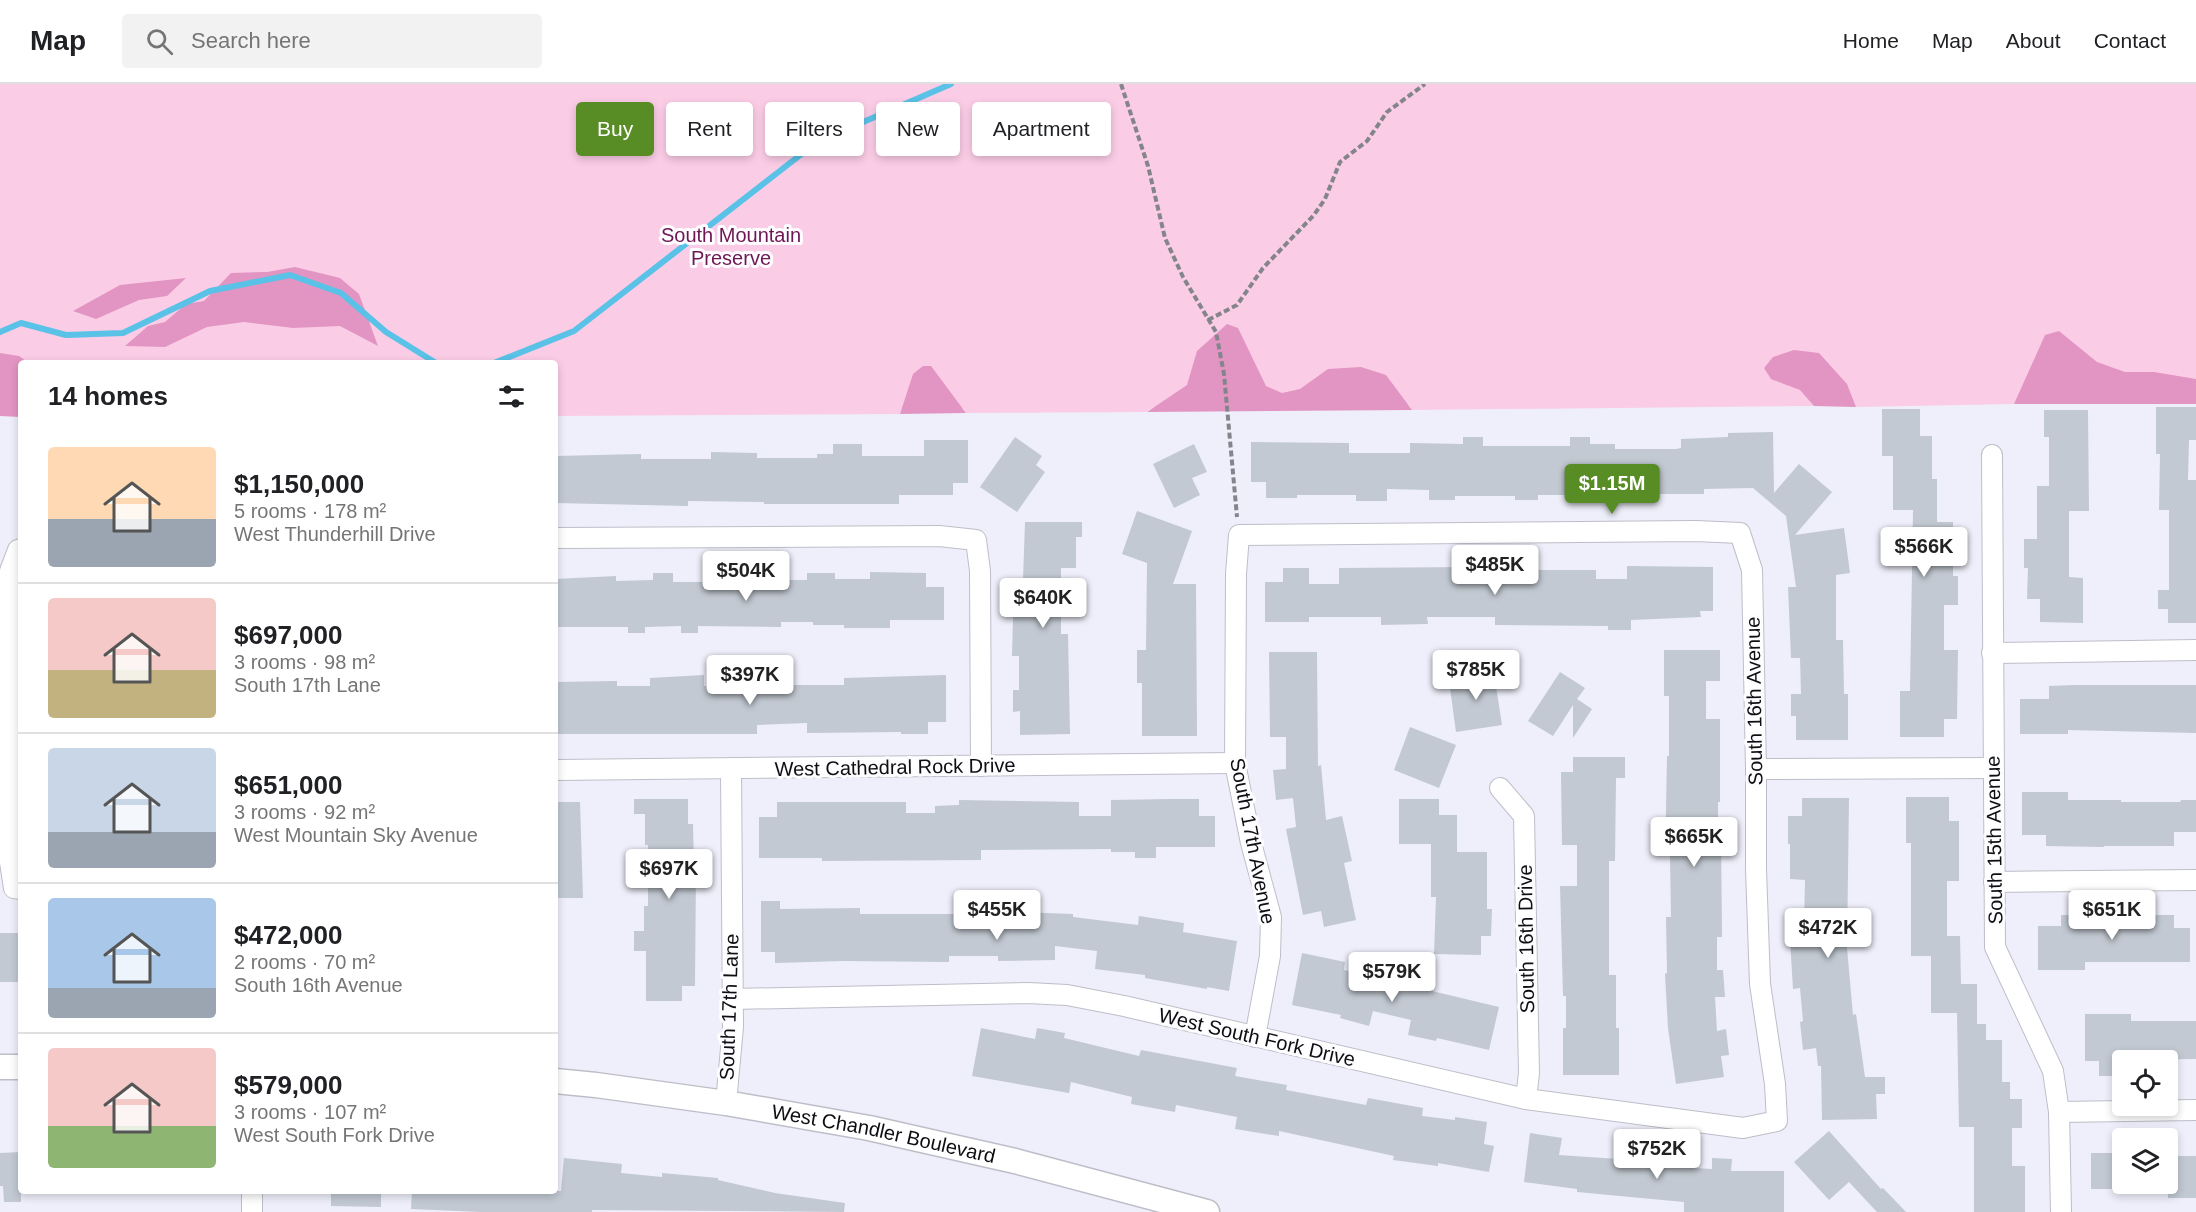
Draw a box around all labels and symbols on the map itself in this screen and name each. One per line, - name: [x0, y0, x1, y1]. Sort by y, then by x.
- park label: South Mountain Preserve: [661, 224, 801, 269]
- pin: $1.15M: [1563, 464, 1661, 515]
- pin: $566K: [1882, 527, 1966, 578]
- pin: $485K: [1453, 545, 1537, 596]
- pin: $504K: [704, 551, 788, 602]
- pin: $640K: [1001, 578, 1085, 629]
- street label: South 16th Avenue: [1742, 616, 1766, 786]
- pin: $785K: [1434, 650, 1518, 701]
- pin: $397K: [708, 655, 792, 706]
- street label: West Cathedral Rock Drive: [774, 754, 1016, 780]
- street label: South 15th Avenue: [1982, 755, 2006, 925]
- street label: South 17th Avenue: [1226, 756, 1280, 926]
- pin: $665K: [1652, 817, 1736, 868]
- pin: $697K: [627, 849, 711, 900]
- street label: South 16th Drive: [1514, 864, 1538, 1014]
- pin: $455K: [955, 890, 1039, 941]
- pin: $651K: [2070, 890, 2154, 941]
- pin: $472K: [1786, 908, 1870, 959]
- street label: South 17th Lane: [715, 933, 743, 1081]
- pin: $579K: [1350, 952, 1434, 1003]
- street label: West South Fork Drive: [1157, 1004, 1357, 1070]
- street label: West Chandler Boulevard: [770, 1100, 997, 1167]
- pin: $752K: [1615, 1129, 1699, 1180]

